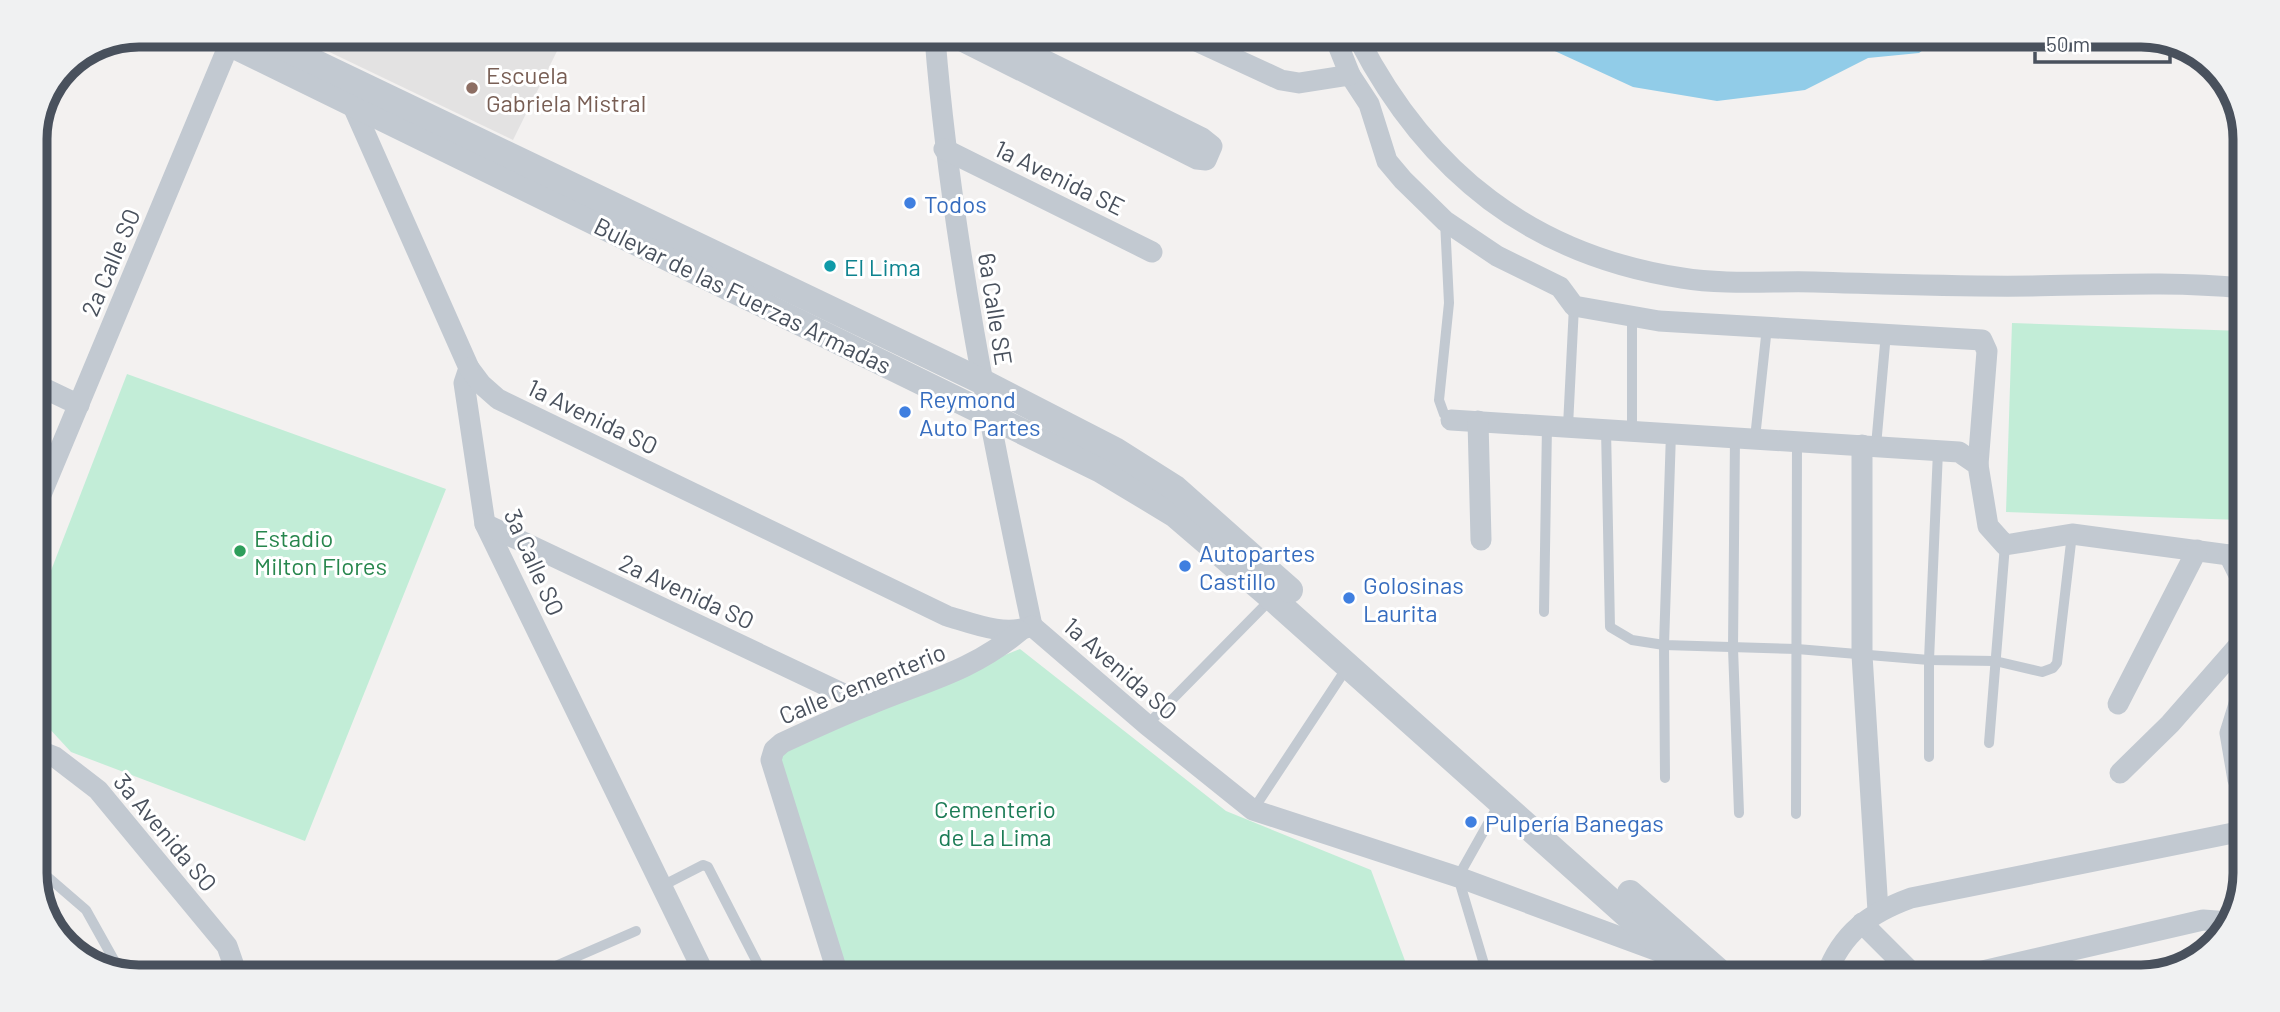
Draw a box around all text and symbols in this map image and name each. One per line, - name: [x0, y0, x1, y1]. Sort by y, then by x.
- scale bar: [2035, 21, 2170, 65]
- text: 50 m: [2046, 31, 2090, 56]
- place label: Escuela Gabriela Mistral: [486, 60, 646, 117]
- marker: Escuela Gabriela Mistral: [464, 80, 480, 96]
- street label: 1a Avenida SE: [990, 133, 1130, 221]
- place label: Todos: [924, 189, 987, 218]
- marker: Todos: [902, 195, 918, 211]
- street label: 2a Calle SO: [74, 204, 146, 320]
- street label: Bulevar de las Fuerzas Armadas: [590, 210, 896, 380]
- street label: 6a Calle SE: [973, 251, 1019, 367]
- place label: El Lima: [844, 252, 921, 281]
- marker: El Lima: [822, 258, 838, 274]
- street label: 1a Avenida SO: [523, 372, 663, 460]
- place label: Reymond Auto Partes: [919, 384, 1041, 441]
- marker: Reymond Auto Partes: [897, 404, 913, 420]
- street label: 3a Calle SO: [499, 504, 571, 620]
- place label: Estadio Milton Flores: [254, 523, 387, 580]
- place label: Autopartes Castillo: [1199, 538, 1315, 595]
- marker: Estadio Milton Flores: [232, 543, 248, 559]
- street label: 2a Avenida SO: [615, 547, 759, 635]
- marker: Autopartes Castillo: [1177, 558, 1193, 574]
- place label: Golosinas Laurita: [1363, 570, 1464, 627]
- marker: Golosinas Laurita: [1341, 590, 1357, 606]
- street label: 1a Avenida SO: [1058, 611, 1184, 725]
- street label: Calle Cementerio: [774, 636, 950, 730]
- street label: 3a Avenida SO: [108, 767, 224, 897]
- park label: Cementerio de La Lima: [934, 794, 1056, 851]
- place label: Pulpería Banegas: [1485, 808, 1664, 837]
- marker: Pulpería Banegas: [1463, 814, 1479, 830]

